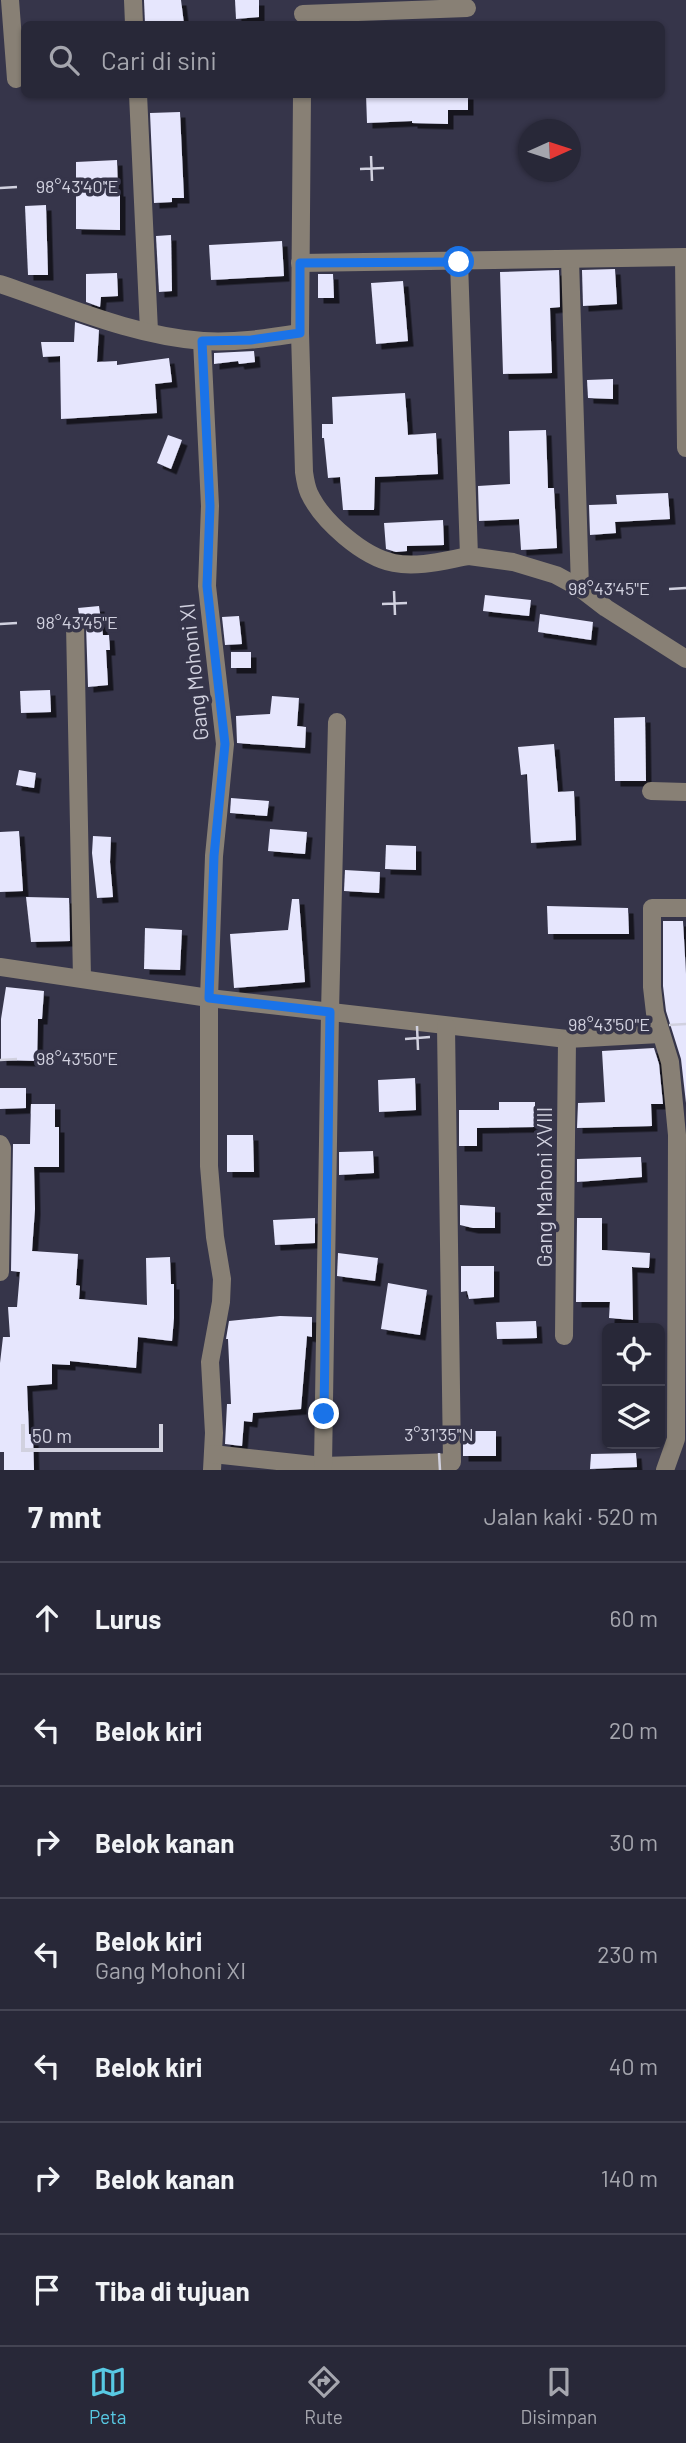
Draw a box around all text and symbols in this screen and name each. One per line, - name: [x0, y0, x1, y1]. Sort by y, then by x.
- search box: [21, 21, 665, 98]
- icon: search: [45, 41, 83, 79]
- text: Cari di sini: [101, 44, 217, 75]
- north arrow: [518, 119, 581, 182]
- text: 98°43'40"E: [36, 175, 118, 197]
- route start: [443, 246, 474, 277]
- text: 98°43'45"E: [568, 577, 650, 599]
- street label: Gang Mohoni XI: [173, 602, 213, 742]
- text: 98°43'45"E: [36, 611, 118, 633]
- text: 98°43'50"E: [568, 1013, 650, 1035]
- text: 98°43'50"E: [36, 1047, 118, 1069]
- street label: Gang Mahoni XVIII: [531, 1107, 556, 1267]
- map controls: [602, 1323, 665, 1449]
- button: locate: [602, 1323, 665, 1386]
- button: layers: [602, 1386, 665, 1449]
- route end: [308, 1398, 339, 1429]
- scale bar: [21, 1421, 163, 1453]
- text: 3°31'35"N: [404, 1423, 474, 1445]
- text: 50 m: [32, 1424, 72, 1447]
- text: 7 mnt: [28, 1498, 102, 1534]
- text: Jalan kaki · 520 m: [484, 1502, 658, 1530]
- icon: ahead: [28, 1599, 66, 1637]
- text: Lurus: [95, 1603, 161, 1634]
- text: 60 m: [610, 1604, 658, 1632]
- icon: left: [28, 1711, 66, 1749]
- text: Belok kiri: [95, 1715, 202, 1746]
- text: 20 m: [609, 1716, 658, 1744]
- icon: right: [28, 1823, 66, 1861]
- text: Belok kanan: [95, 1827, 234, 1858]
- text: 30 m: [610, 1828, 658, 1856]
- text: Belok kiri: [95, 1925, 202, 1956]
- icon: left: [28, 1935, 66, 1973]
- text: 230 m: [597, 1940, 658, 1968]
- text: Gang Mohoni XI: [95, 1956, 246, 1984]
- icon: left: [28, 2047, 66, 2085]
- text: Belok kiri: [95, 2051, 202, 2082]
- text: 40 m: [609, 2052, 658, 2080]
- icon: right: [28, 2159, 66, 2197]
- text: Belok kanan: [95, 2163, 234, 2194]
- text: 140 m: [601, 2164, 658, 2192]
- icon: arrive: [28, 2271, 66, 2309]
- text: Tiba di tujuan: [95, 2275, 250, 2306]
- tab: Peta: [89, 2363, 127, 2428]
- tab: Rute: [304, 2363, 343, 2428]
- tab: Disimpan: [520, 2363, 597, 2428]

